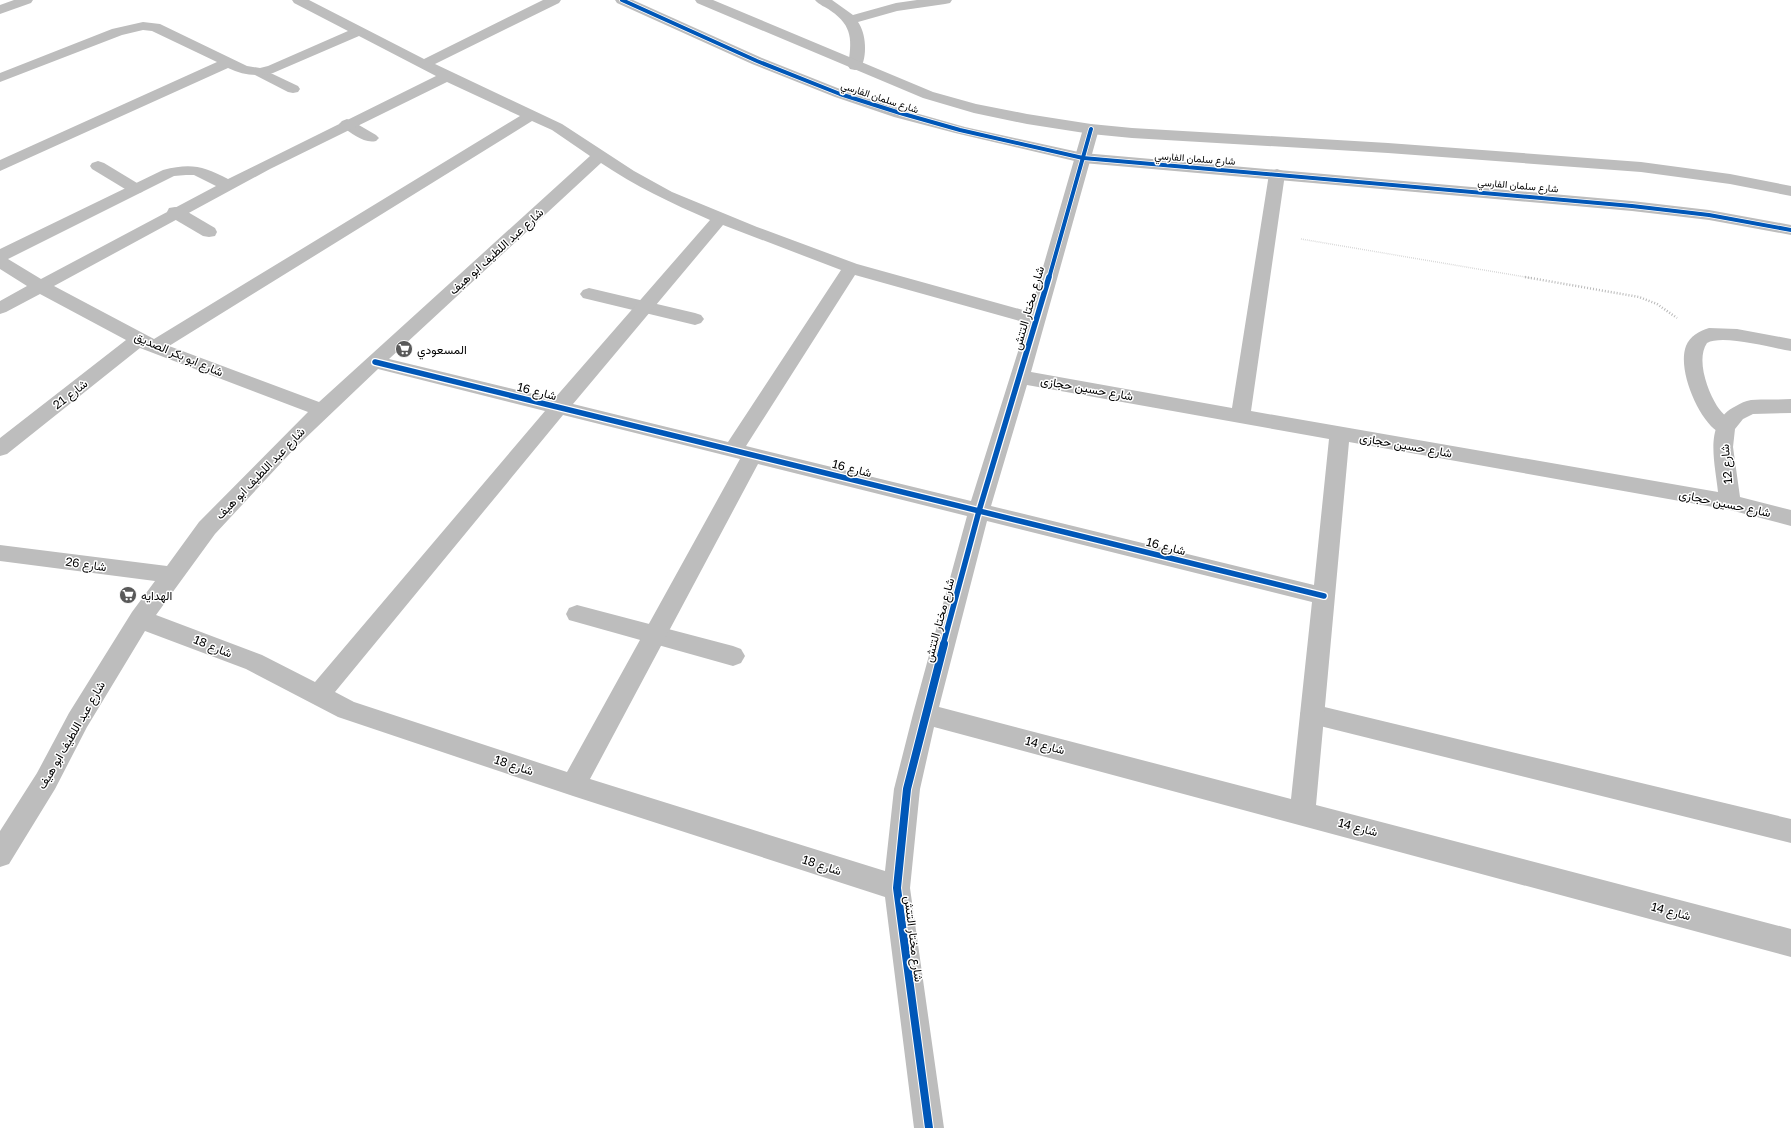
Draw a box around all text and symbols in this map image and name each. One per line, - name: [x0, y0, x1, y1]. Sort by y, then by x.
- street label: شارع سلمان الفارسي: [839, 79, 921, 118]
- street label: شارع سلمان الفارسي: [1154, 149, 1236, 170]
- street label: شارع سلمان الفارسي: [1477, 175, 1559, 198]
- street label: شارع عبد اللطيف ابو هيف: [446, 205, 548, 299]
- street label: شارع مختار التتش: [1009, 264, 1049, 352]
- street label: شارع ابو بكر الصديق: [132, 329, 226, 381]
- supermarket icon: المسعودي: [394, 339, 414, 359]
- place label: المسعودي: [417, 342, 467, 360]
- street label: شارع حسين حجازى: [1039, 372, 1134, 405]
- street label: شارع 21: [50, 376, 92, 414]
- street label: شارع 16: [515, 379, 558, 405]
- street label: شارع عبد اللطيف ابو هيف: [212, 424, 309, 524]
- street label: شارع حسين حجازى: [1358, 429, 1453, 462]
- street label: شارع 12: [1717, 443, 1737, 485]
- street label: شارع 16: [830, 456, 873, 482]
- street label: شارع حسين حجازى: [1677, 486, 1772, 522]
- street label: شارع 16: [1144, 534, 1187, 560]
- street label: شارع 26: [64, 554, 108, 576]
- street label: شارع مختار التتش: [921, 576, 959, 664]
- supermarket icon: الهدايه: [118, 585, 138, 605]
- place label: الهدايه: [141, 588, 172, 604]
- street label: شارع 18: [191, 632, 234, 662]
- street label: شارع عبد اللطيف ابو هيف: [34, 678, 110, 793]
- street label: شارع 14: [1023, 733, 1066, 759]
- street label: شارع 18: [492, 752, 535, 780]
- street label: شارع 14: [1336, 815, 1379, 841]
- street label: شارع 18: [800, 852, 843, 880]
- street label: شارع مختار التتش: [899, 895, 927, 983]
- street label: شارع 14: [1649, 899, 1692, 925]

